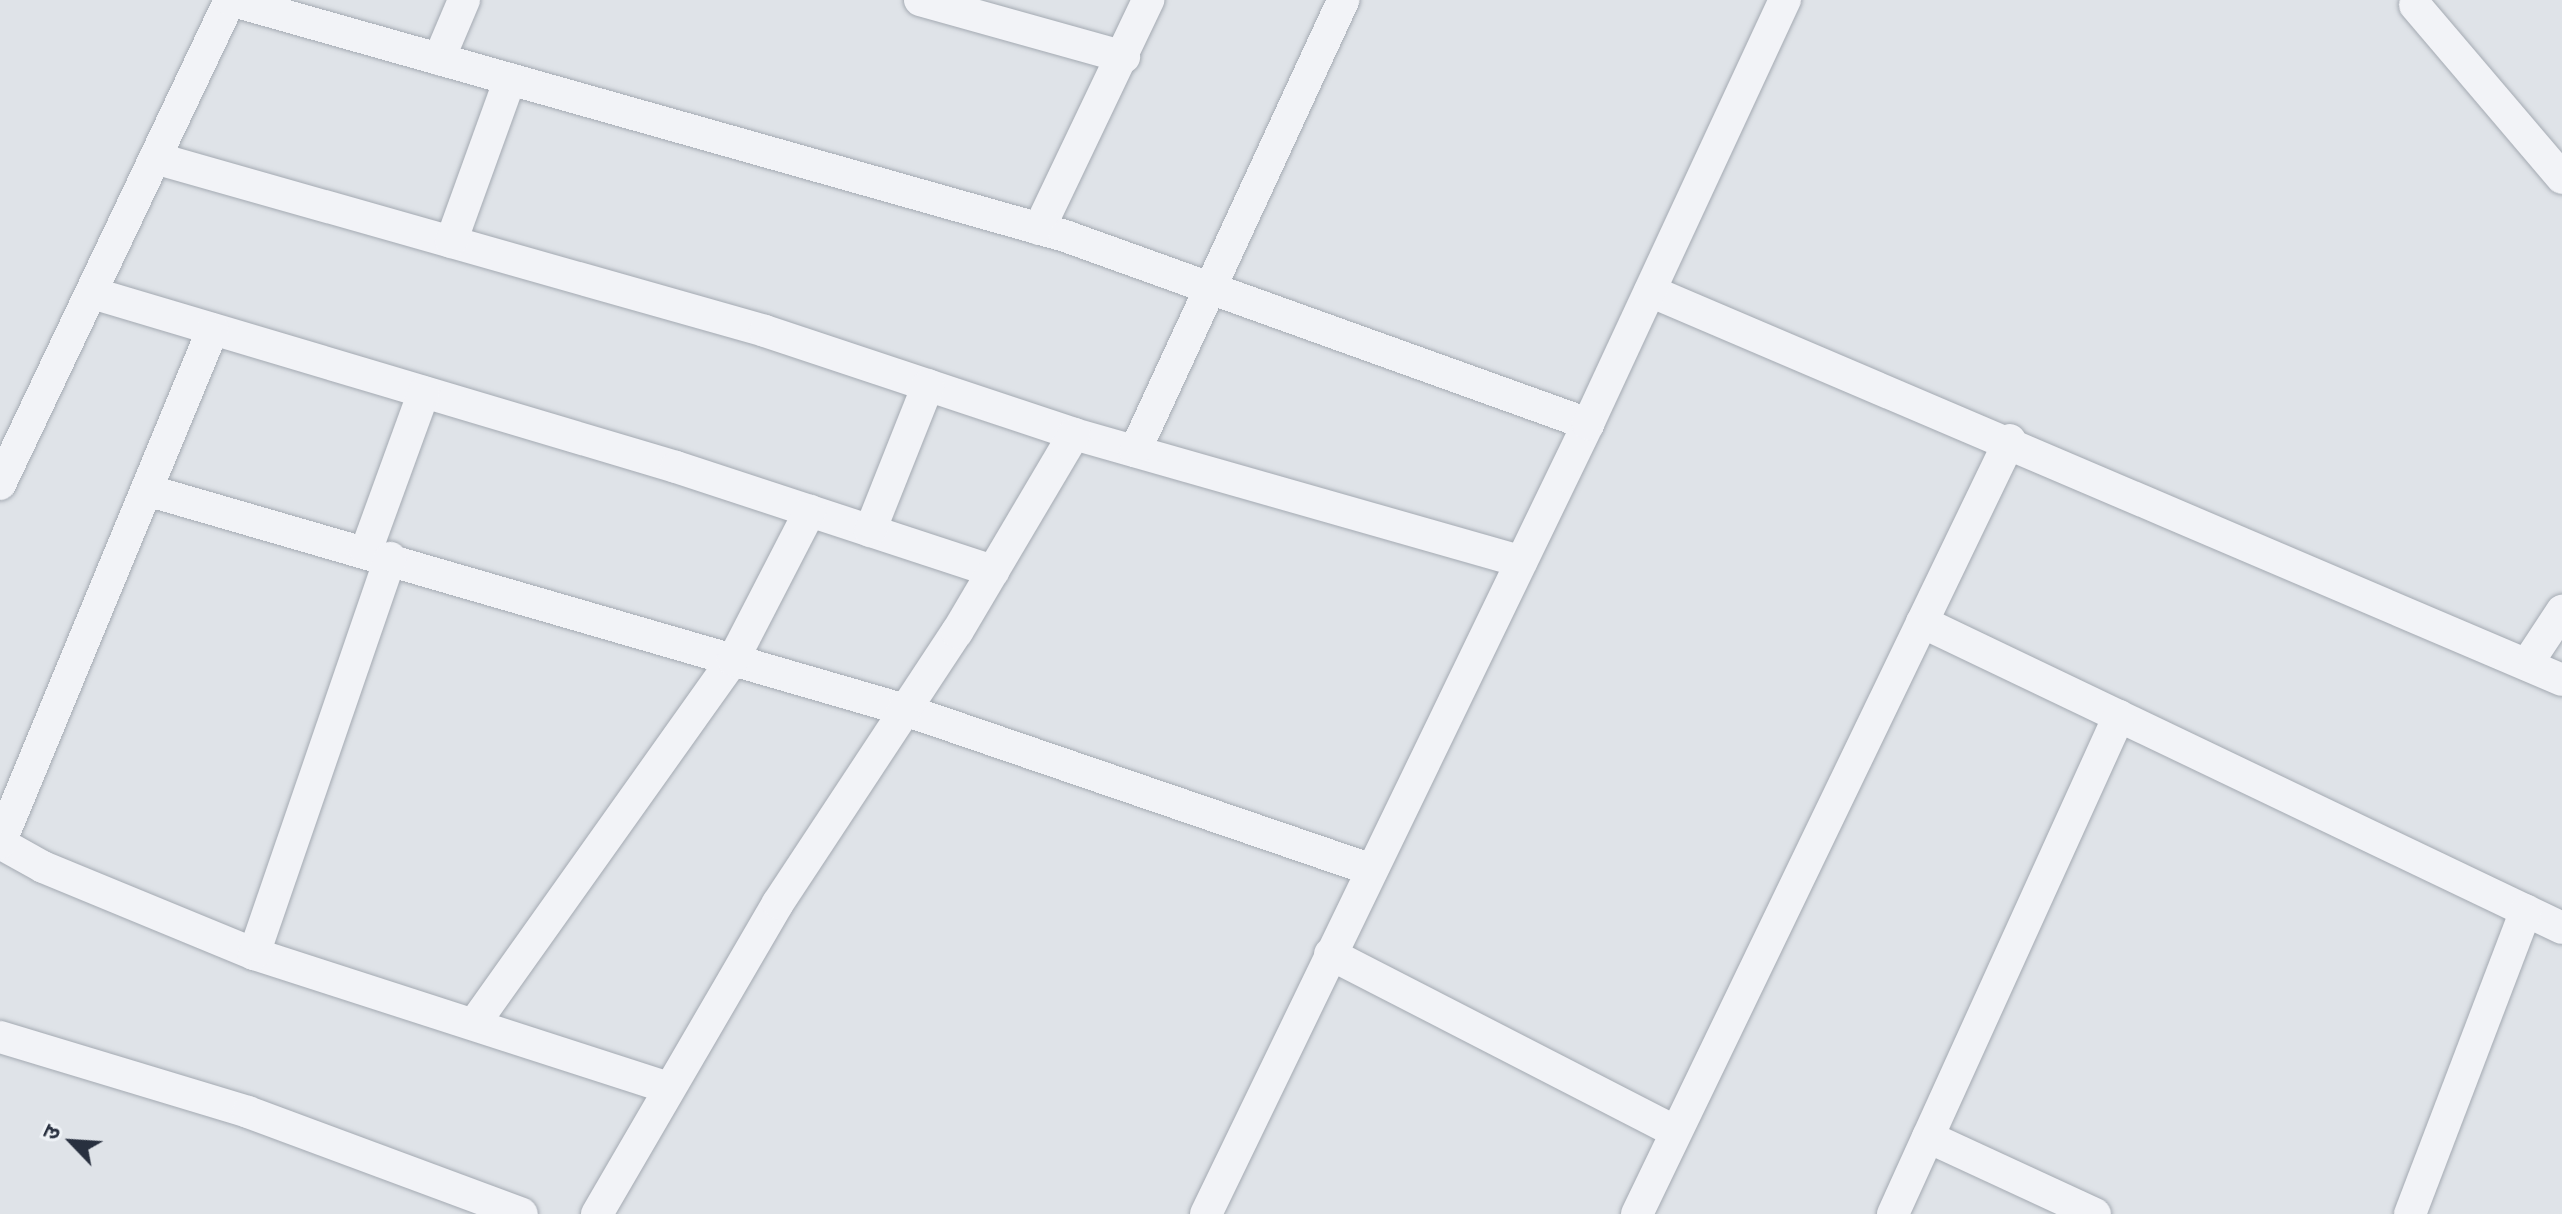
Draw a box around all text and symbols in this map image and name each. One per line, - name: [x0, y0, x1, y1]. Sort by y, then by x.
- north arrow: [32, 1102, 112, 1182]
- text: उ: [36, 1121, 65, 1143]

